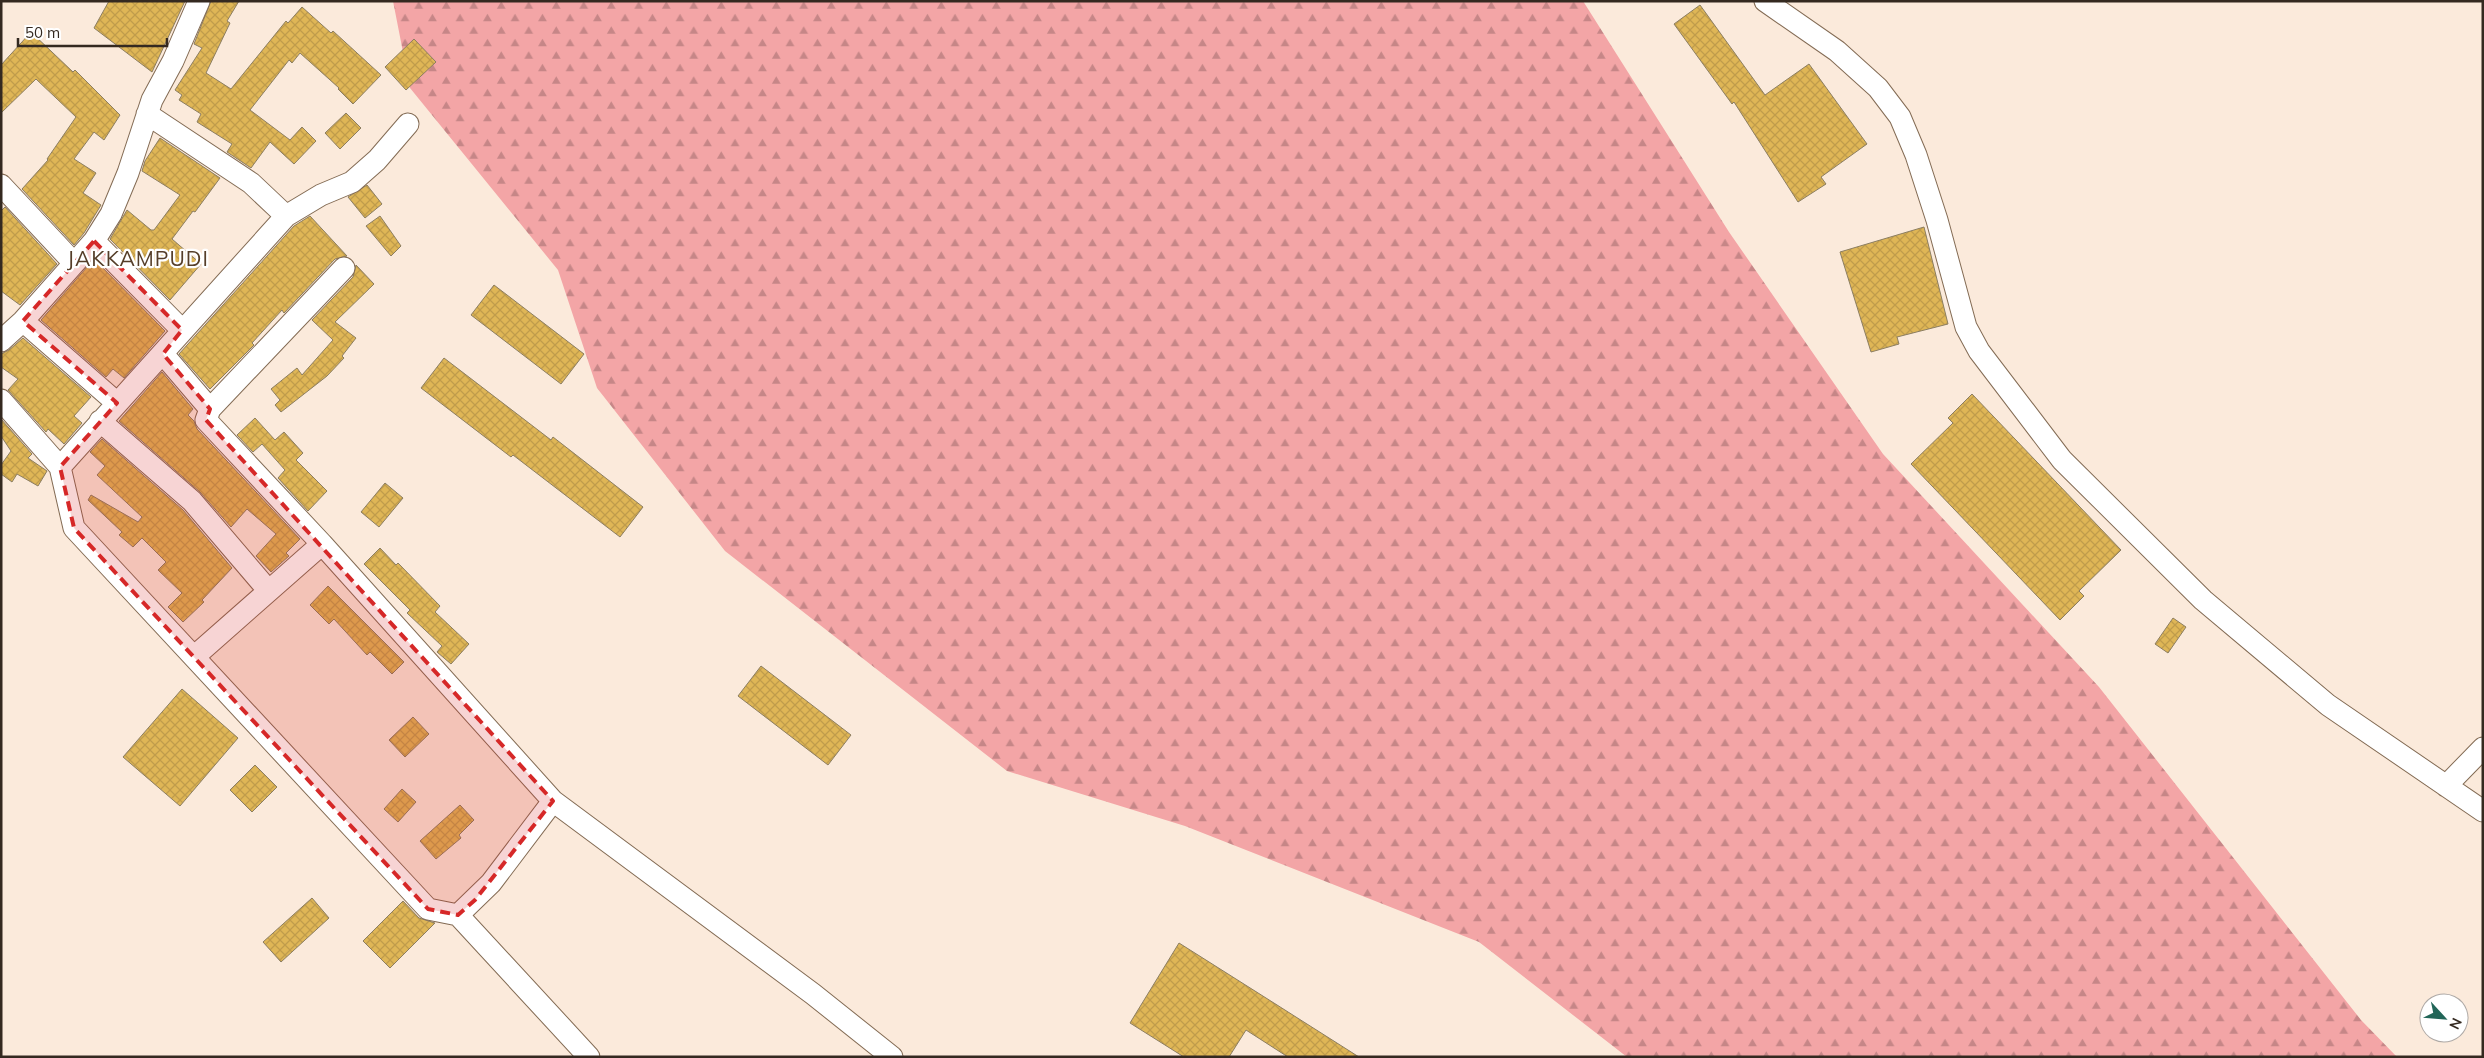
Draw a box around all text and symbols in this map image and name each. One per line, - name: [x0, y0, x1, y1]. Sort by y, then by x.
- scale bar: [18, 15, 166, 47]
- text: 50 m: [25, 23, 60, 42]
- district label: JAKKAMPUDI: [67, 245, 209, 271]
- north arrow: [2419, 993, 2469, 1043]
- text: N: [2445, 1015, 2466, 1032]

